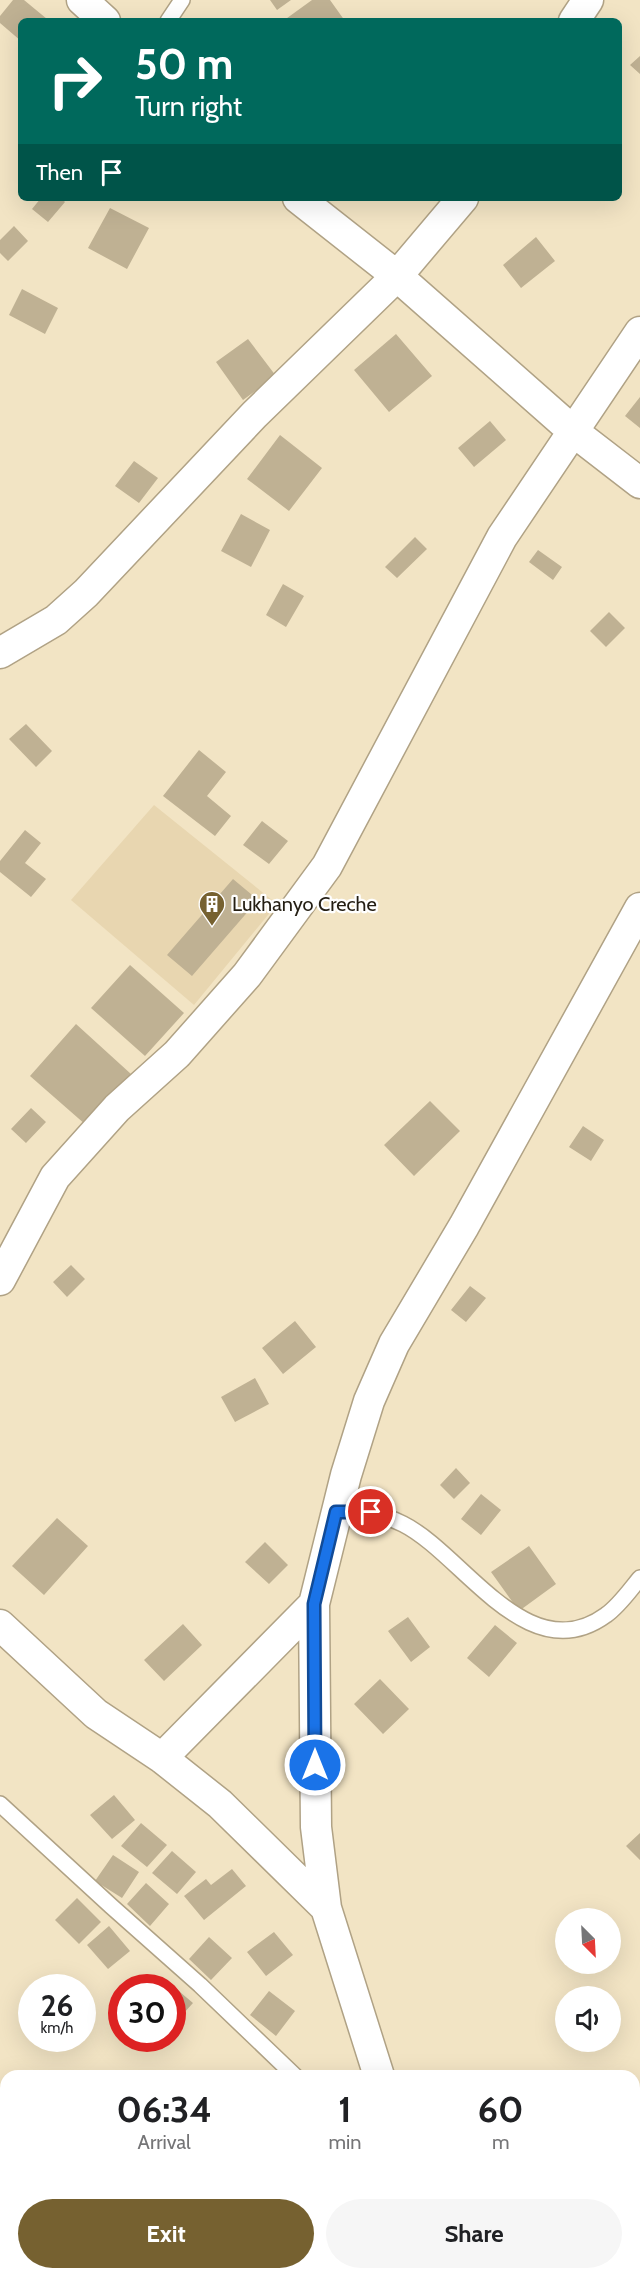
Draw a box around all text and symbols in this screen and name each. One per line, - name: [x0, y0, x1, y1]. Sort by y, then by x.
- text: 50 m: [135, 38, 233, 90]
- icon: right: [36, 42, 114, 120]
- text: Turn right: [135, 90, 242, 123]
- icon: arrive: [95, 156, 128, 189]
- text: Then: [36, 159, 83, 186]
- building icon: Lukhanyo Creche: [197, 889, 227, 927]
- place label: Lukhanyo Creche: [232, 892, 377, 916]
- pin: [345, 1486, 396, 1537]
- icon: arrive: [354, 1495, 387, 1528]
- position arrow: [283, 1733, 347, 1797]
- north arrow: [555, 1908, 621, 1974]
- map controls: [555, 1908, 621, 2052]
- speed limit sign: 30: [108, 1974, 186, 2052]
- button: sound: [555, 1986, 621, 2052]
- text: 26: [41, 1987, 73, 2024]
- text: km/h: [41, 2019, 73, 2037]
- text: 06:34: [116, 2087, 212, 2131]
- text: 1: [338, 2087, 352, 2131]
- text: 60: [478, 2087, 523, 2131]
- text: Arrival: [138, 2130, 191, 2154]
- text: min: [328, 2130, 361, 2154]
- text: m: [492, 2130, 509, 2154]
- button: Exit: [18, 2199, 314, 2268]
- button: Share: [326, 2199, 622, 2268]

